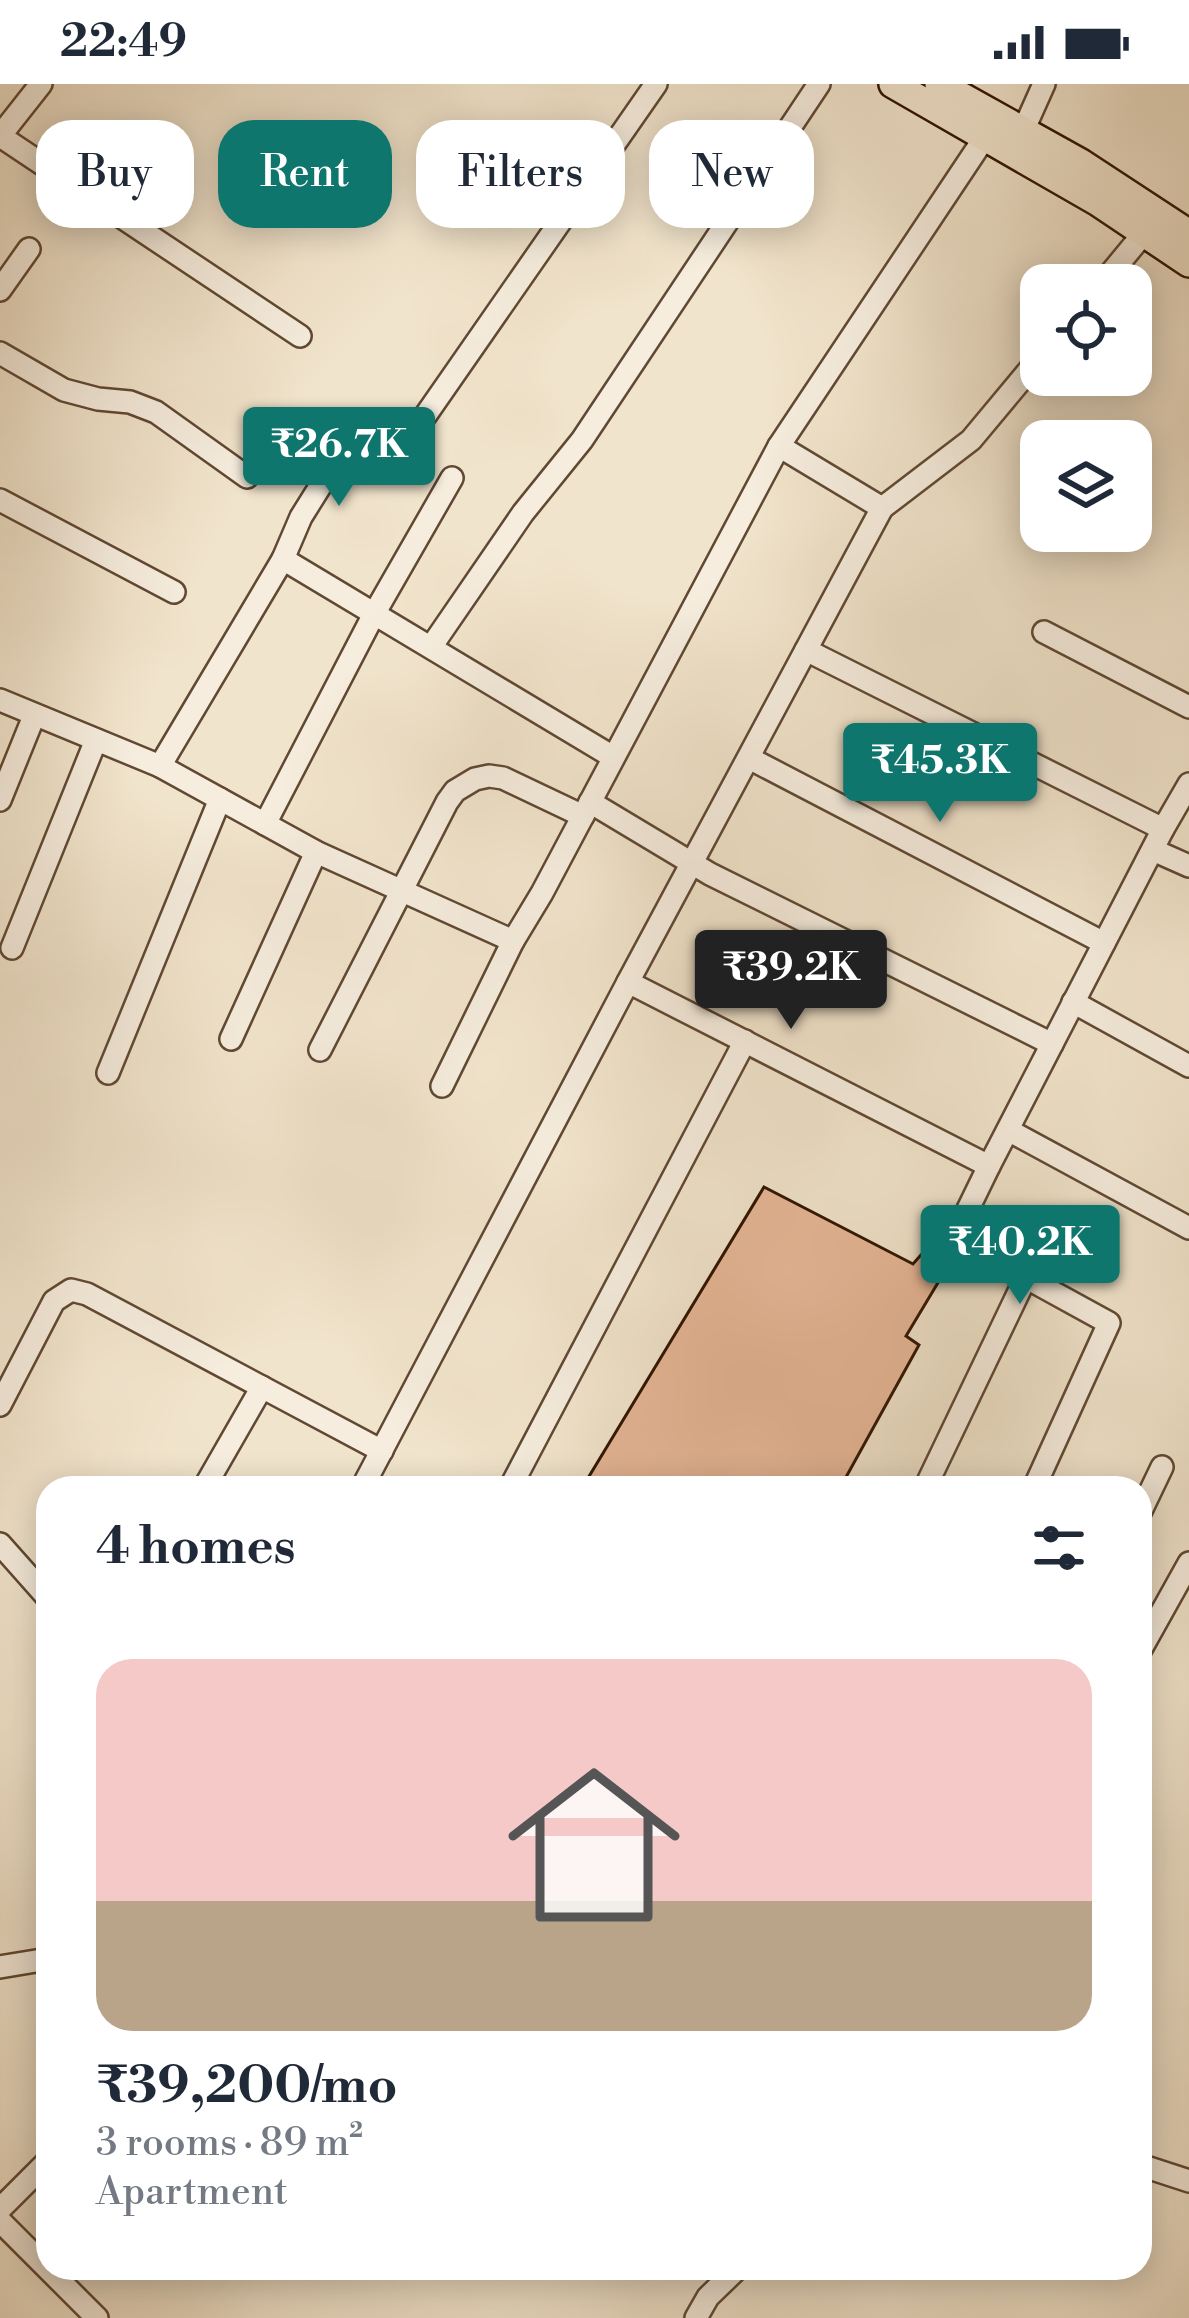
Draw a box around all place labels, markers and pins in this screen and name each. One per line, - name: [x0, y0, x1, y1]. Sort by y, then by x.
- pin: ₹26.7K: [241, 407, 437, 509]
- pin: ₹45.3K: [842, 723, 1038, 825]
- pin: ₹39.2K: [693, 930, 889, 1032]
- pin: ₹40.2K: [922, 1205, 1118, 1307]

